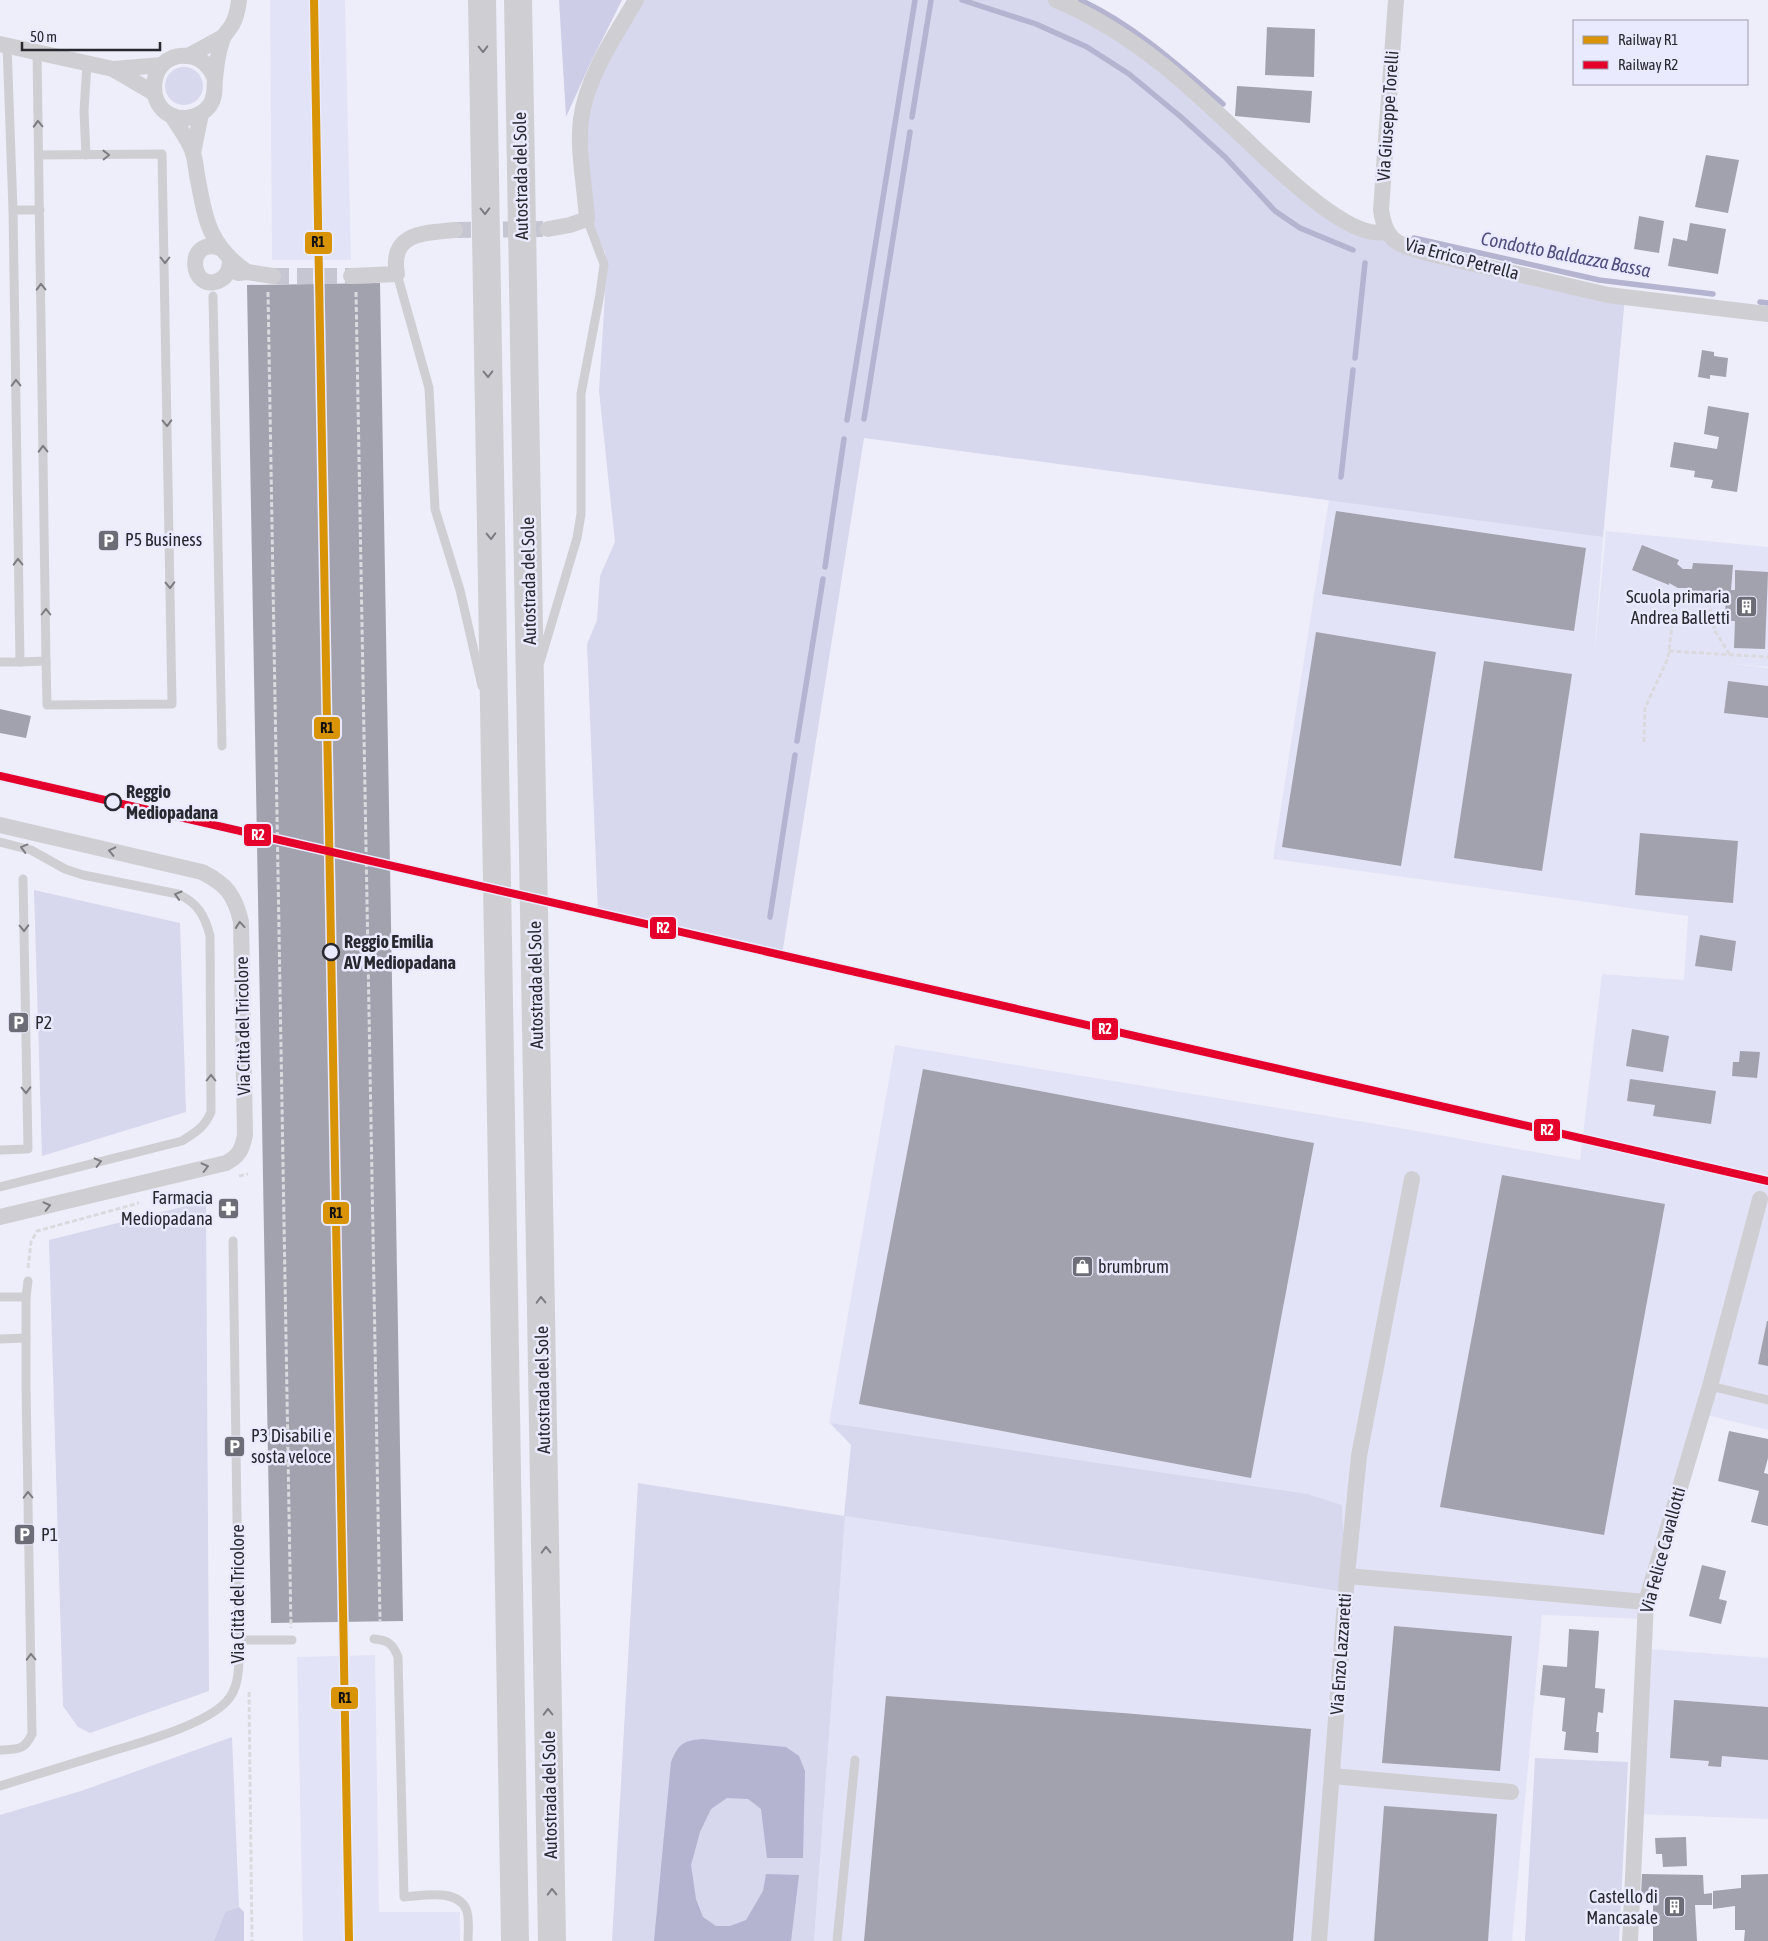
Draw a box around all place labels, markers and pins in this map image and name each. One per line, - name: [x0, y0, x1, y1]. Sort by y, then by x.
- parking icon: P5 Business: [97, 528, 121, 552]
- place label: P5 Business: [125, 529, 202, 550]
- place label: Scuola primaria Andrea Balletti: [1626, 586, 1730, 628]
- building icon: Scuola primaria Andrea Balletti: [1734, 595, 1758, 619]
- place label: Reggio Mediopadana: [126, 781, 218, 823]
- marker: Reggio Mediopadana: [104, 793, 122, 811]
- place label: Reggio Emilia AV Mediopadana: [343, 931, 456, 973]
- marker: Reggio Emilia AV Mediopadana: [322, 943, 340, 961]
- parking icon: P2: [7, 1011, 31, 1035]
- place label: P2: [35, 1012, 52, 1033]
- place label: Farmacia Mediopadana: [121, 1187, 213, 1229]
- pharmacy icon: Farmacia Mediopadana: [217, 1196, 241, 1220]
- shop icon: brumbrum: [1070, 1255, 1094, 1279]
- place label: brumbrum: [1098, 1256, 1169, 1277]
- place label: P3 Disabili e sosta veloce: [251, 1425, 332, 1467]
- parking icon: P3 Disabili e sosta veloce: [223, 1434, 247, 1458]
- parking icon: P1: [13, 1523, 37, 1547]
- place label: P1: [41, 1524, 58, 1545]
- place label: Castello di Mancasale: [1586, 1886, 1658, 1928]
- building icon: Castello di Mancasale: [1662, 1895, 1686, 1919]

